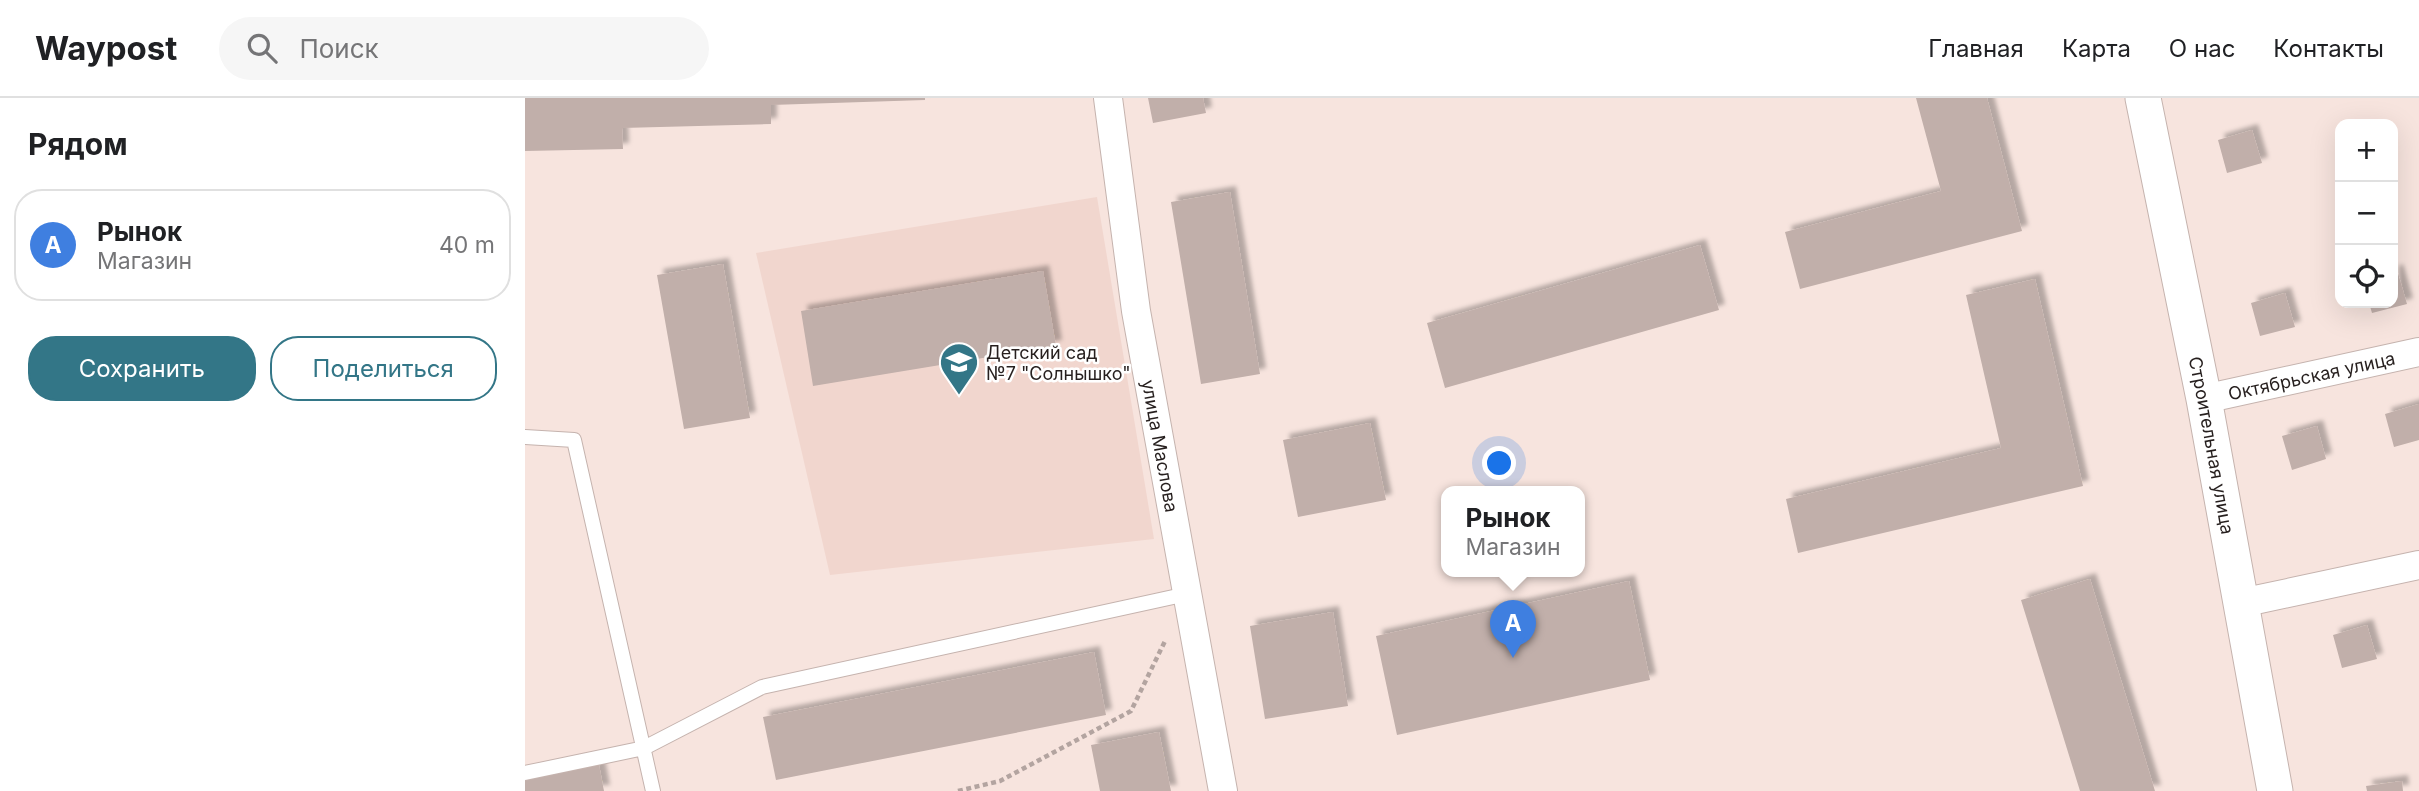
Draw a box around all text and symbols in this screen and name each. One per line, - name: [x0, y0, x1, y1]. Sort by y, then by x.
- search box: [219, 17, 709, 80]
- text: Waypost: [35, 28, 177, 68]
- icon: search: [243, 29, 281, 67]
- text: Поиск: [299, 33, 379, 64]
- text: Главная: [1928, 34, 2024, 63]
- text: Карта: [2062, 34, 2131, 63]
- text: О нас: [2169, 34, 2235, 63]
- text: Контакты: [2273, 34, 2384, 63]
- map controls: [2335, 119, 2398, 308]
- button: +: [2335, 119, 2398, 182]
- text: Рядом: [28, 126, 128, 162]
- button: −: [2335, 182, 2398, 245]
- text: Рынок: [97, 216, 182, 247]
- text: A: [44, 231, 62, 259]
- text: 40 m: [439, 231, 495, 259]
- button: locate: [2335, 245, 2398, 308]
- text: Магазин: [97, 247, 192, 275]
- button: Сохранить: [28, 336, 256, 401]
- button: Поделиться: [270, 336, 497, 401]
- school or university icon: Детский сад №7 "Солнышко": [938, 341, 980, 396]
- place label: Детский сад №7 "Солнышко": [986, 342, 1131, 384]
- street label: Октябрьская улица: [2226, 347, 2397, 404]
- street label: Строительная улица: [2185, 354, 2239, 536]
- street label: улица Маслова: [1138, 378, 1183, 514]
- your location: [1482, 446, 1516, 480]
- popup: [1441, 486, 1585, 577]
- text: Рынок: [1465, 502, 1551, 533]
- text: Магазин: [1465, 533, 1561, 561]
- pin: A: [1490, 600, 1536, 658]

